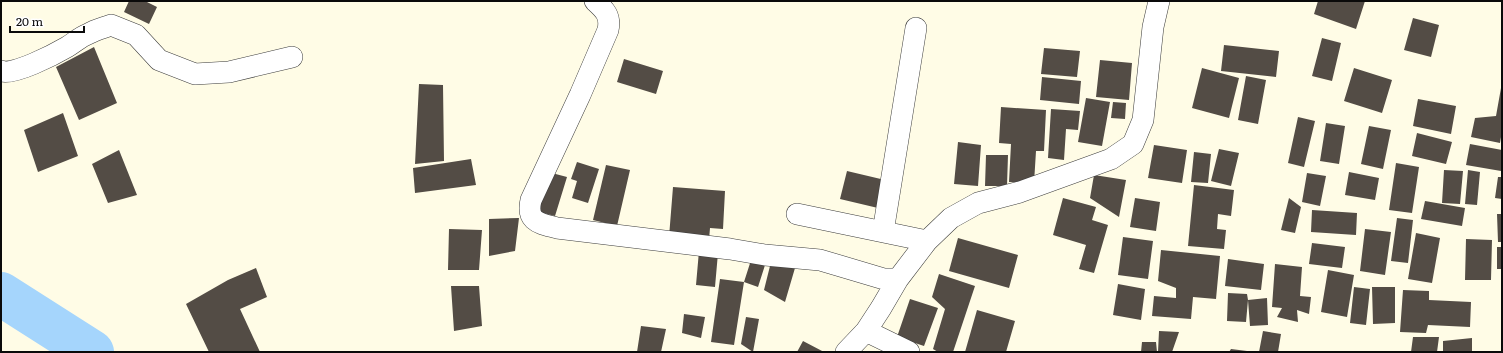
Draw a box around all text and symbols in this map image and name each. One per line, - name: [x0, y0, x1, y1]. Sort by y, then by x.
- scale bar: [10, 8, 84, 34]
- text: 20 m: [16, 12, 43, 30]

